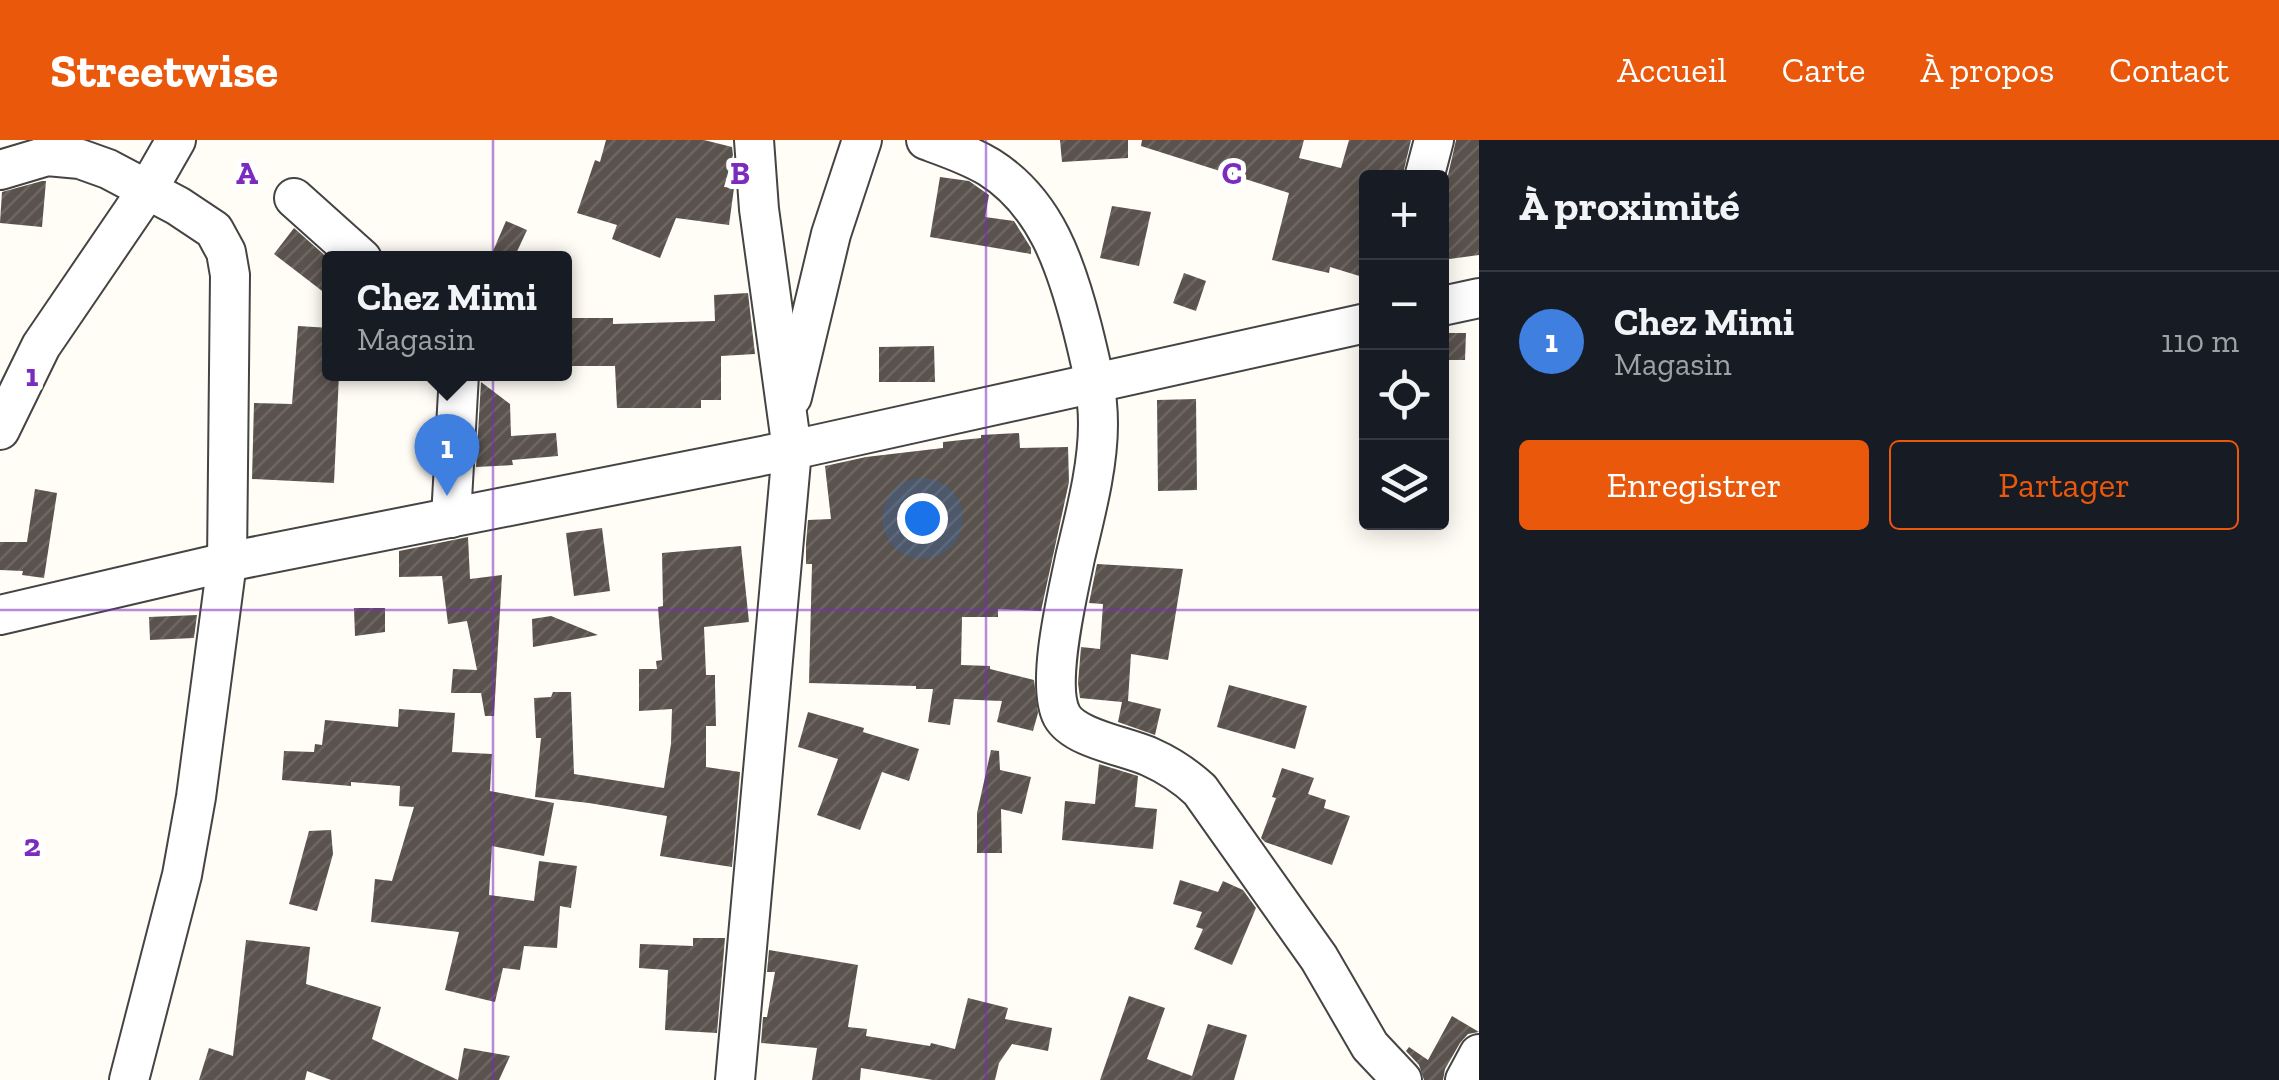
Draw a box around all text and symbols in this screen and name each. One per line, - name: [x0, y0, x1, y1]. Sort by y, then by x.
- text: Streetwise: [50, 42, 278, 99]
- text: Accueil: [1617, 49, 1727, 91]
- text: Carte: [1782, 49, 1865, 91]
- text: À propos: [1920, 49, 2054, 91]
- text: Contact: [2109, 49, 2229, 91]
- text: A: [236, 154, 258, 192]
- text: B: [730, 154, 750, 192]
- text: C: [1222, 154, 1242, 192]
- map controls: [1359, 170, 1449, 530]
- button: +: [1359, 170, 1449, 260]
- text: À proximité: [1519, 180, 1740, 231]
- popup: [322, 251, 572, 381]
- button: −: [1359, 260, 1449, 350]
- text: Chez Mimi: [357, 274, 537, 320]
- text: Chez Mimi: [1614, 299, 1794, 345]
- text: Magasin: [357, 320, 475, 358]
- text: 1: [1545, 322, 1558, 360]
- text: 110 m: [2161, 322, 2239, 360]
- text: Magasin: [1614, 345, 1732, 383]
- button: locate: [1359, 350, 1449, 440]
- text: 1: [26, 356, 39, 394]
- pin: 1: [414, 414, 480, 496]
- button: layers: [1359, 440, 1449, 530]
- button: Enregistrer: [1519, 440, 1869, 530]
- button: Partager: [1889, 440, 2239, 530]
- your location: [897, 493, 948, 544]
- text: 2: [23, 826, 41, 864]

